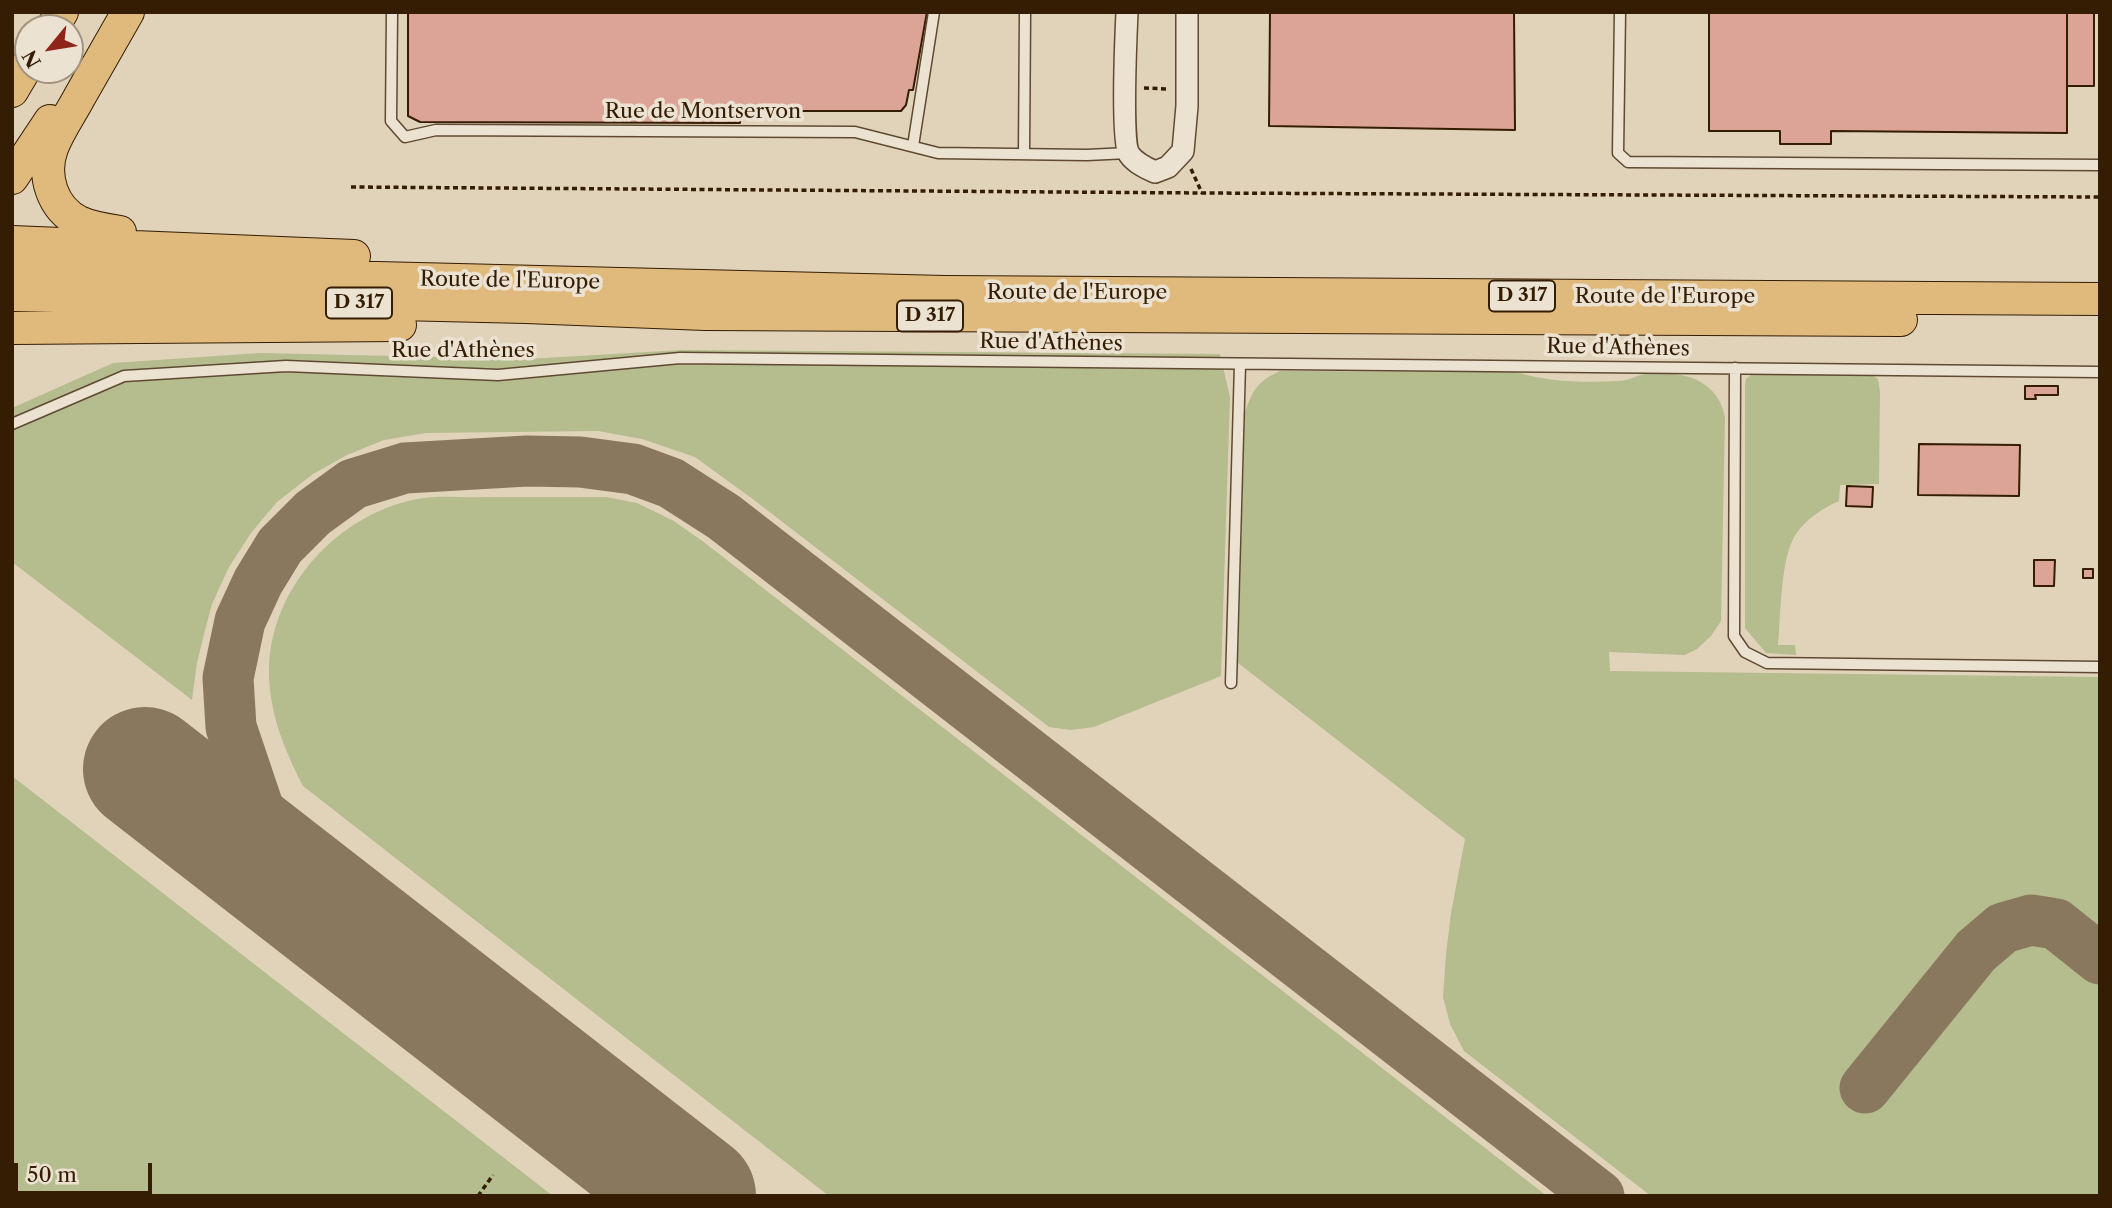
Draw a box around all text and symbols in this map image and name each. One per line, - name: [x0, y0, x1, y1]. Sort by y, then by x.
- north arrow: [14, 14, 84, 84]
- text: N: [18, 46, 46, 72]
- street label: Rue de Montservon: [605, 99, 801, 125]
- street label: Route de l'Europe: [420, 267, 600, 295]
- street label: Route de l'Europe: [987, 280, 1167, 306]
- road number: D 317: [1489, 280, 1555, 312]
- street label: Route de l'Europe: [1575, 284, 1755, 310]
- road number: D 317: [326, 288, 392, 318]
- road number: D 317: [897, 300, 963, 332]
- street label: Rue d'Athènes: [979, 329, 1123, 357]
- street label: Rue d'Athènes: [1546, 334, 1690, 362]
- street label: Rue d'Athènes: [391, 338, 535, 364]
- scale bar: [18, 1148, 156, 1192]
- text: 50 m: [27, 1162, 77, 1187]

